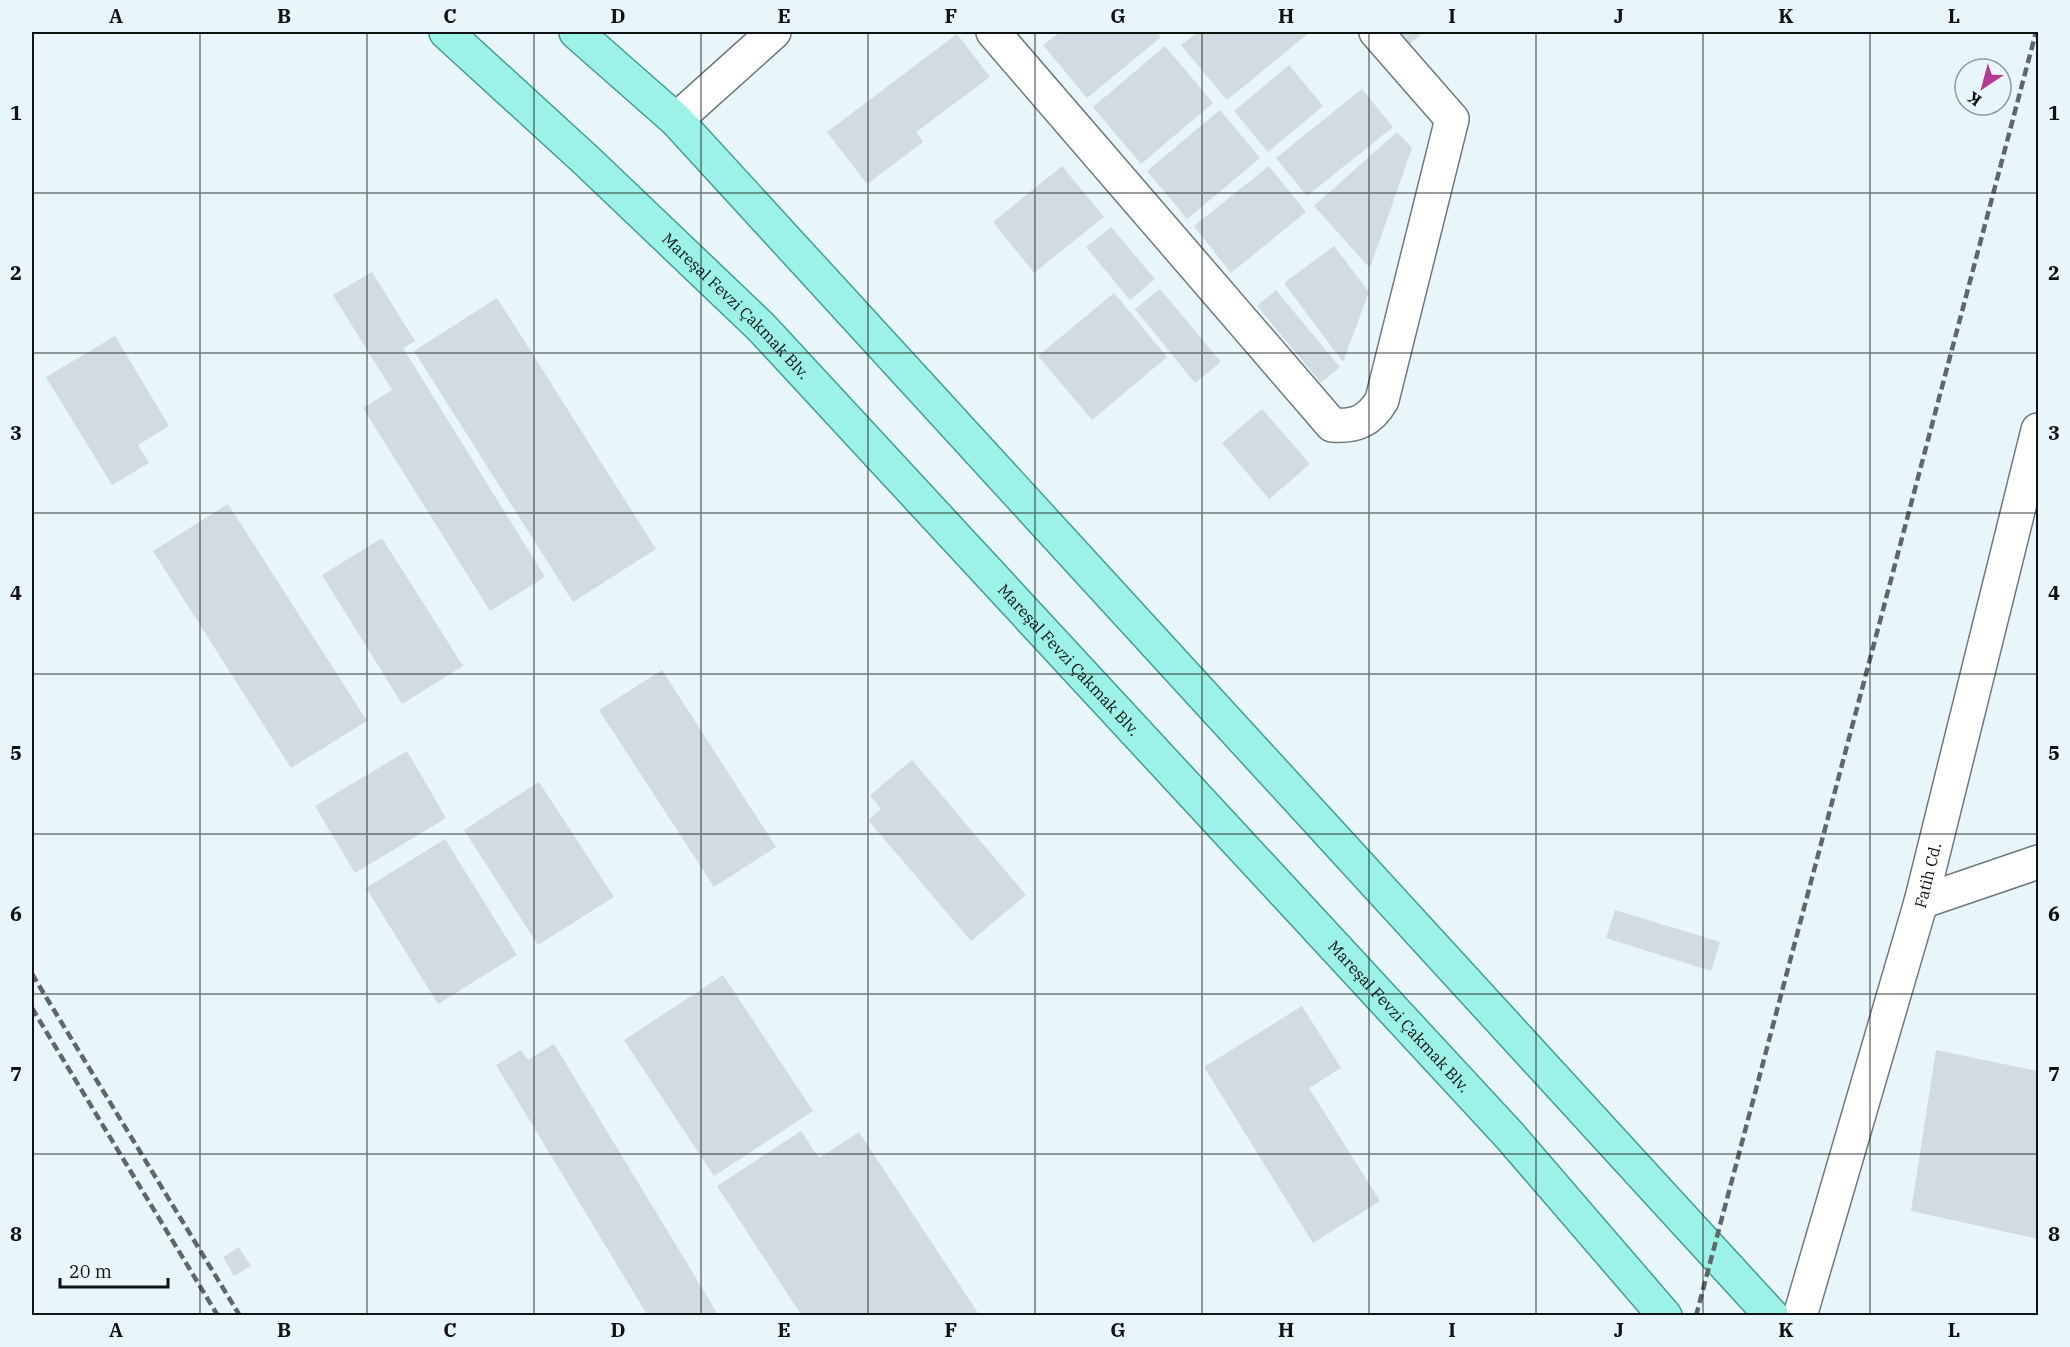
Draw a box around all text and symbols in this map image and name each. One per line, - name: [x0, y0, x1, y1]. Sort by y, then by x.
- text: A: [109, 2, 123, 29]
- text: B: [277, 2, 291, 29]
- text: C: [443, 2, 457, 29]
- text: D: [610, 2, 626, 29]
- text: E: [777, 2, 791, 29]
- text: F: [945, 2, 957, 29]
- text: G: [1110, 2, 1126, 29]
- text: H: [1278, 2, 1294, 29]
- text: I: [1448, 2, 1456, 29]
- text: J: [1614, 2, 1624, 29]
- text: K: [1778, 2, 1794, 29]
- text: L: [1948, 2, 1960, 29]
- north arrow: [1953, 57, 2013, 117]
- text: K: [1963, 87, 1985, 111]
- text: 1: [10, 99, 22, 126]
- text: 1: [2048, 99, 2060, 126]
- street label: Mareşal Fevzi Çakmak Blv.: [658, 228, 814, 383]
- text: 2: [10, 259, 22, 286]
- text: 2: [2048, 259, 2060, 286]
- text: 3: [10, 419, 22, 446]
- text: 3: [2048, 419, 2060, 446]
- text: 4: [10, 579, 22, 606]
- text: 4: [2048, 579, 2060, 606]
- street label: Mareşal Fevzi Çakmak Blv.: [994, 580, 1144, 740]
- text: 5: [10, 739, 22, 766]
- text: 5: [2048, 739, 2060, 766]
- street label: Fatih Cd.: [1910, 840, 1945, 910]
- text: 6: [10, 900, 22, 927]
- text: 6: [2048, 900, 2060, 927]
- street label: Mareşal Fevzi Çakmak Blv.: [1324, 936, 1474, 1096]
- text: 7: [10, 1060, 22, 1087]
- text: 7: [2048, 1060, 2060, 1087]
- text: 8: [10, 1220, 22, 1247]
- text: 8: [2048, 1220, 2060, 1247]
- scale bar: [60, 1251, 168, 1289]
- text: 20 m: [69, 1260, 112, 1283]
- text: A: [109, 1316, 123, 1343]
- text: B: [277, 1316, 291, 1343]
- text: C: [443, 1316, 457, 1343]
- text: D: [610, 1316, 626, 1343]
- text: E: [777, 1316, 791, 1343]
- text: F: [945, 1316, 957, 1343]
- text: G: [1110, 1316, 1126, 1343]
- text: H: [1278, 1316, 1294, 1343]
- text: I: [1448, 1316, 1456, 1343]
- text: J: [1614, 1316, 1624, 1343]
- text: K: [1778, 1316, 1794, 1343]
- text: L: [1948, 1316, 1960, 1343]

